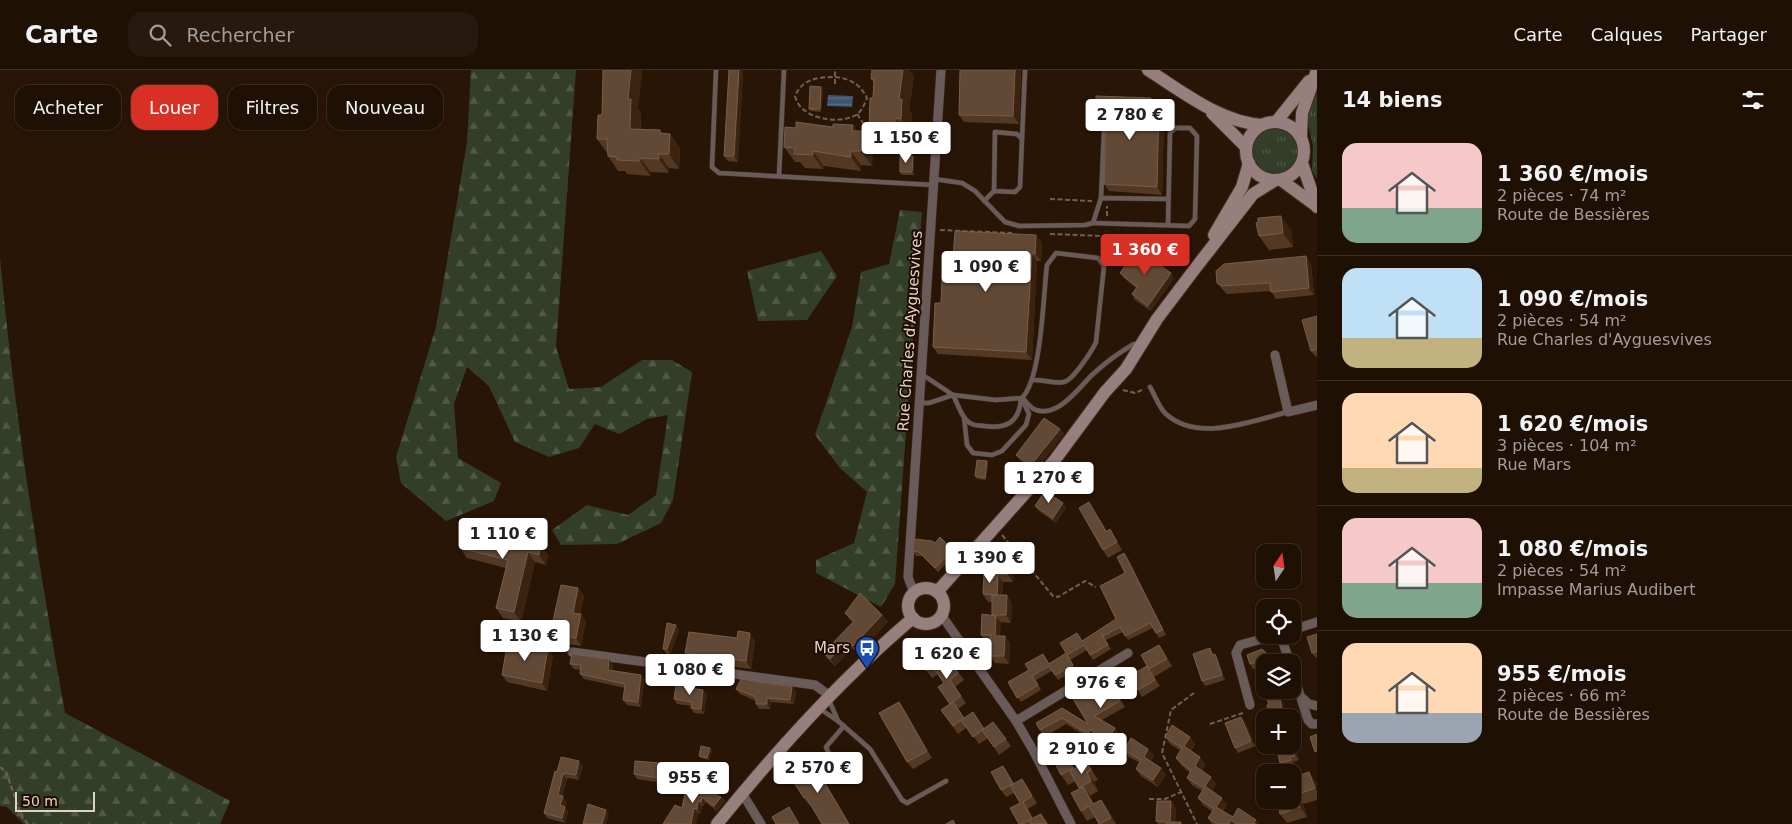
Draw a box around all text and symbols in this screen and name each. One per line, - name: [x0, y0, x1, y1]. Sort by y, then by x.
- search box: [128, 12, 478, 57]
- text: Carte: [25, 21, 98, 49]
- icon: search: [146, 21, 174, 49]
- text: Rechercher: [186, 24, 294, 46]
- text: Carte: [1514, 24, 1563, 45]
- text: Calques: [1591, 24, 1663, 45]
- text: Partager: [1691, 24, 1767, 45]
- chip: Acheter: [15, 85, 121, 130]
- chip: Louer: [131, 85, 218, 130]
- chip: Filtres: [228, 85, 317, 130]
- chip: Nouveau: [327, 85, 443, 130]
- icon: filters: [1739, 86, 1767, 114]
- text: 14 biens: [1342, 88, 1442, 112]
- pin: 2 780 €: [1084, 98, 1176, 141]
- text: 2 780 €: [1097, 105, 1163, 124]
- pin: 1 150 €: [860, 122, 952, 164]
- text: 1 150 €: [873, 128, 939, 147]
- text: 1 360 €/mois: [1497, 162, 1648, 186]
- icon: home: [1382, 163, 1442, 223]
- text: 2 pièces · 74 m²: [1497, 186, 1626, 205]
- text: Route de Bessières: [1497, 205, 1650, 224]
- street label: Rue Charles d'Ayguesvives: [894, 230, 926, 432]
- pin: 1 360 €: [1099, 234, 1191, 276]
- text: 1 360 €: [1112, 240, 1178, 259]
- pin: 1 090 €: [940, 250, 1032, 293]
- text: 1 090 €: [953, 257, 1019, 276]
- text: 1 090 €/mois: [1497, 287, 1648, 311]
- icon: home: [1382, 288, 1442, 348]
- text: 2 pièces · 54 m²: [1497, 311, 1626, 330]
- text: Rue Charles d'Ayguesvives: [1497, 330, 1712, 349]
- text: 1 620 €/mois: [1497, 412, 1648, 436]
- icon: home: [1382, 413, 1442, 473]
- text: 3 pièces · 104 m²: [1497, 436, 1637, 455]
- text: Rue Mars: [1497, 455, 1571, 474]
- pin: 1 270 €: [1003, 462, 1095, 504]
- text: 1 270 €: [1016, 468, 1082, 487]
- pin: 1 110 €: [457, 518, 549, 560]
- text: 1 110 €: [470, 524, 536, 543]
- text: 1 080 €/mois: [1497, 537, 1648, 561]
- icon: home: [1382, 538, 1442, 598]
- pin: 1 390 €: [944, 542, 1036, 584]
- north arrow: [1256, 544, 1301, 589]
- map controls: [1256, 544, 1301, 809]
- text: 1 390 €: [957, 548, 1023, 567]
- text: 2 pièces · 54 m²: [1497, 561, 1626, 580]
- text: Impasse Marius Audibert: [1497, 580, 1696, 599]
- button: locate: [1256, 599, 1301, 644]
- pin: 1 130 €: [479, 620, 571, 662]
- text: 1 130 €: [492, 626, 558, 645]
- bus stop icon: Mars: [854, 635, 880, 669]
- pin: 1 620 €: [901, 638, 993, 680]
- place label: Mars: [814, 639, 850, 657]
- text: 1 620 €: [914, 644, 980, 663]
- pin: 1 080 €: [644, 654, 736, 696]
- button: layers: [1256, 654, 1301, 699]
- text: 1 080 €: [657, 660, 723, 679]
- text: 955 €/mois: [1497, 662, 1626, 686]
- icon: home: [1382, 663, 1442, 723]
- pin: 976 €: [1066, 666, 1136, 709]
- text: 976 €: [1076, 673, 1126, 692]
- text: 2 pièces · 66 m²: [1497, 686, 1626, 705]
- text: Route de Bessières: [1497, 705, 1650, 724]
- button: +: [1256, 709, 1301, 754]
- pin: 2 910 €: [1036, 732, 1128, 775]
- text: 2 910 €: [1049, 739, 1115, 758]
- pin: 2 570 €: [772, 752, 864, 794]
- text: 2 570 €: [785, 758, 851, 777]
- pin: 955 €: [658, 762, 728, 804]
- button: −: [1256, 764, 1301, 809]
- text: 955 €: [668, 768, 718, 787]
- scale bar: [15, 789, 95, 812]
- text: 50 m: [22, 793, 58, 809]

